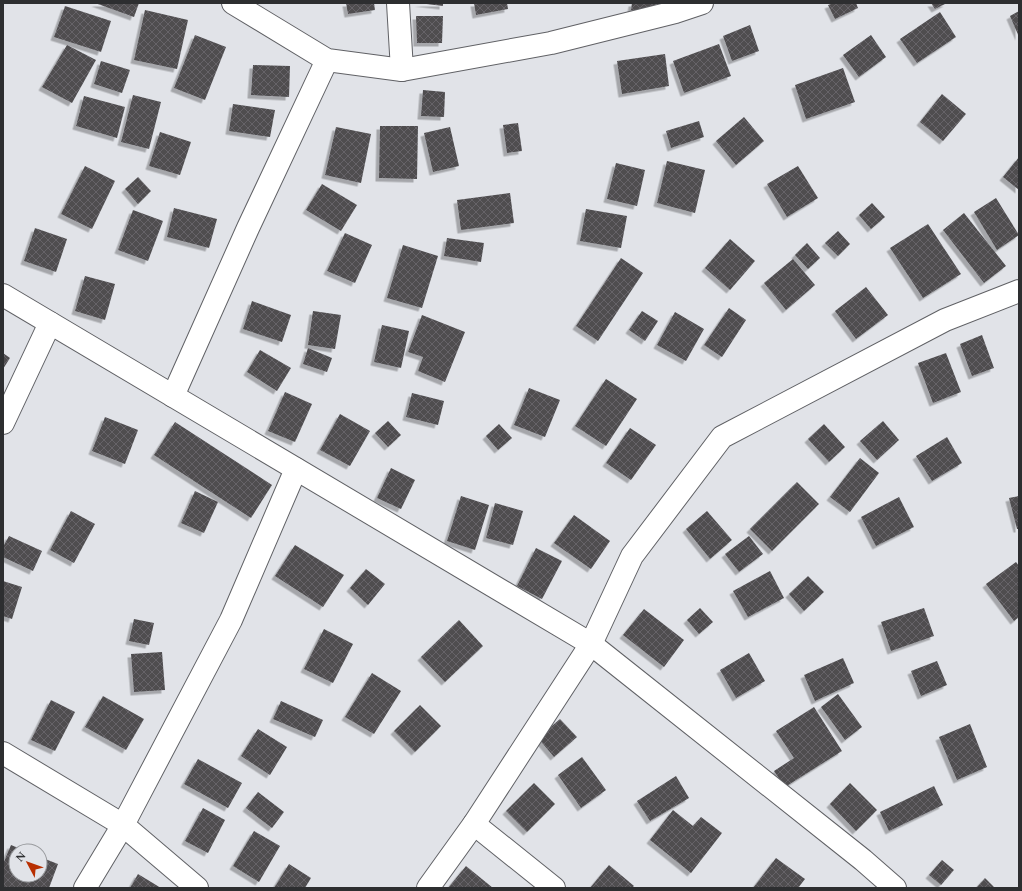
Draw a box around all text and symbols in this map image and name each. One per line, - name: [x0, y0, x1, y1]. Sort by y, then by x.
- north arrow: [8, 843, 48, 883]
- text: N: [11, 848, 30, 866]

